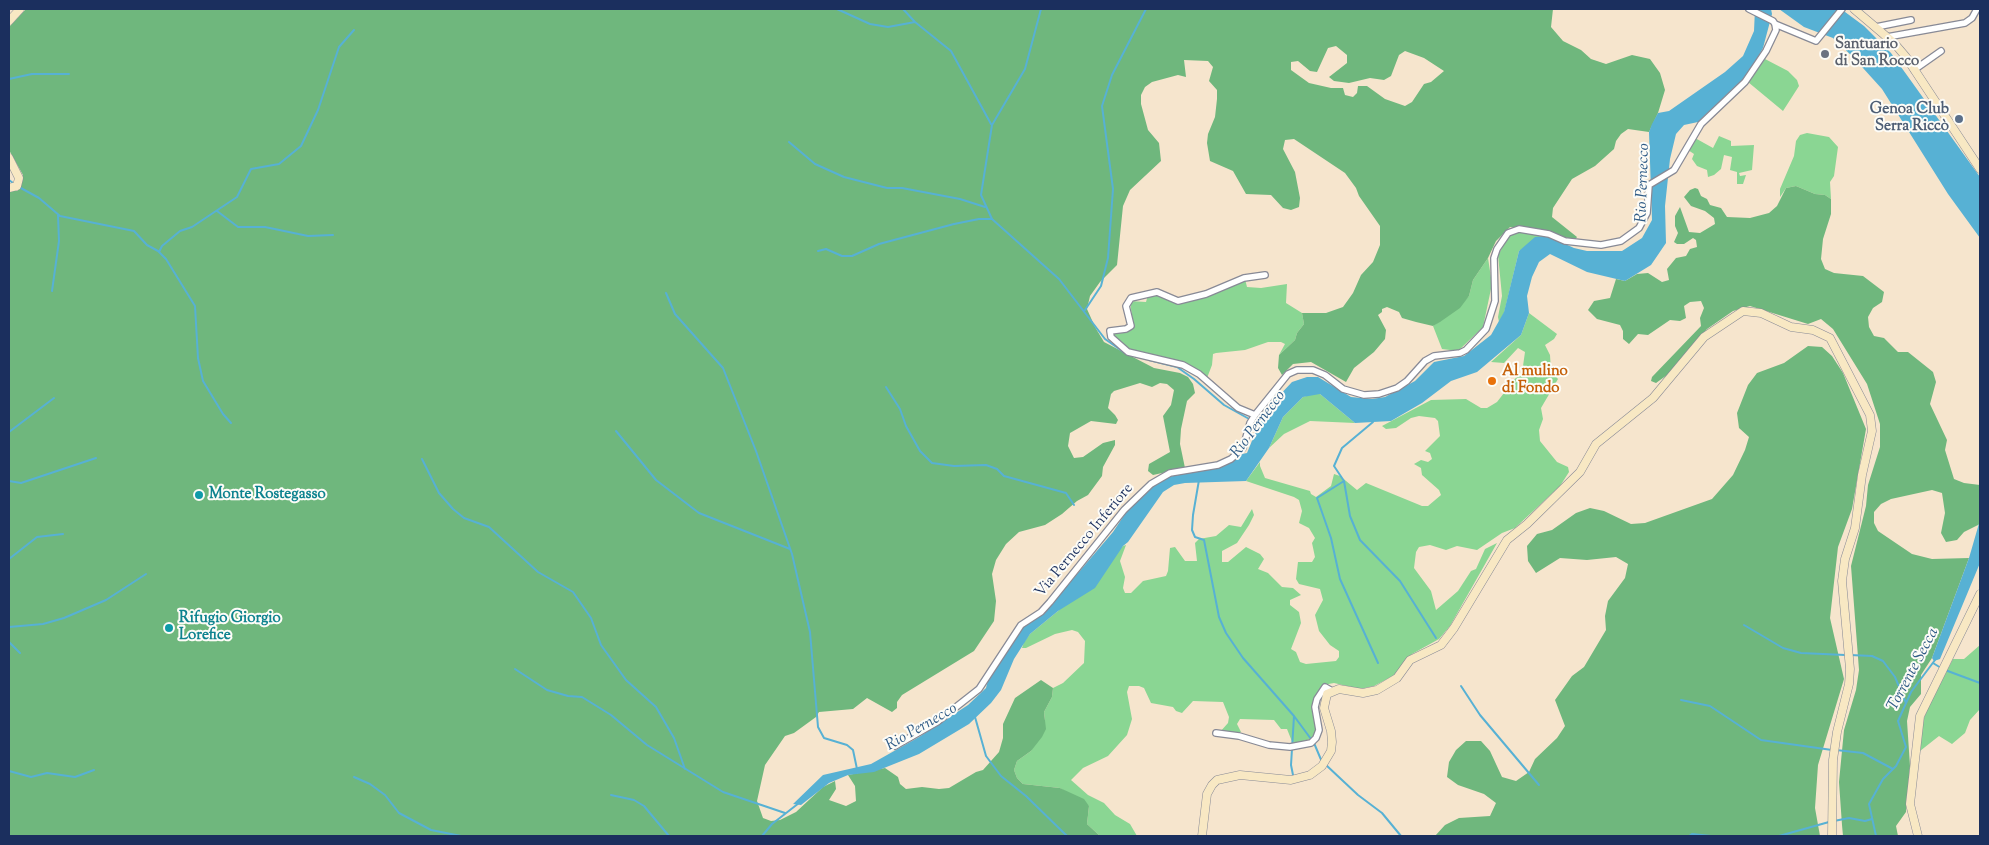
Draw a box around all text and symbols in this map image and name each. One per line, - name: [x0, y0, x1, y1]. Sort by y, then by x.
- place label: Santuario di San Rocco: [1835, 36, 1919, 71]
- marker: Santuario di San Rocco: [1819, 48, 1831, 60]
- place label: Genoa Club Serra Riccò: [1870, 101, 1949, 136]
- marker: Genoa Club Serra Riccò: [1953, 113, 1965, 125]
- water label: Rio Pernecco: [1633, 143, 1655, 223]
- place label: Al mulino di Fondo: [1502, 363, 1568, 398]
- marker: Al mulino di Fondo: [1486, 375, 1498, 387]
- water label: Rio Pernecco: [1227, 387, 1291, 463]
- street label: Via Pernecco Inferiore: [1032, 480, 1138, 602]
- place label: Monte Rostegasso: [209, 486, 326, 504]
- marker: Monte Rostegasso: [193, 489, 205, 501]
- place label: Rifugio Giorgio Lorefice: [179, 610, 281, 645]
- marker: Rifugio Giorgio Lorefice: [163, 622, 175, 634]
- water label: Torrente Secca: [1884, 625, 1944, 715]
- water label: Rio Pernecco: [883, 700, 961, 756]

